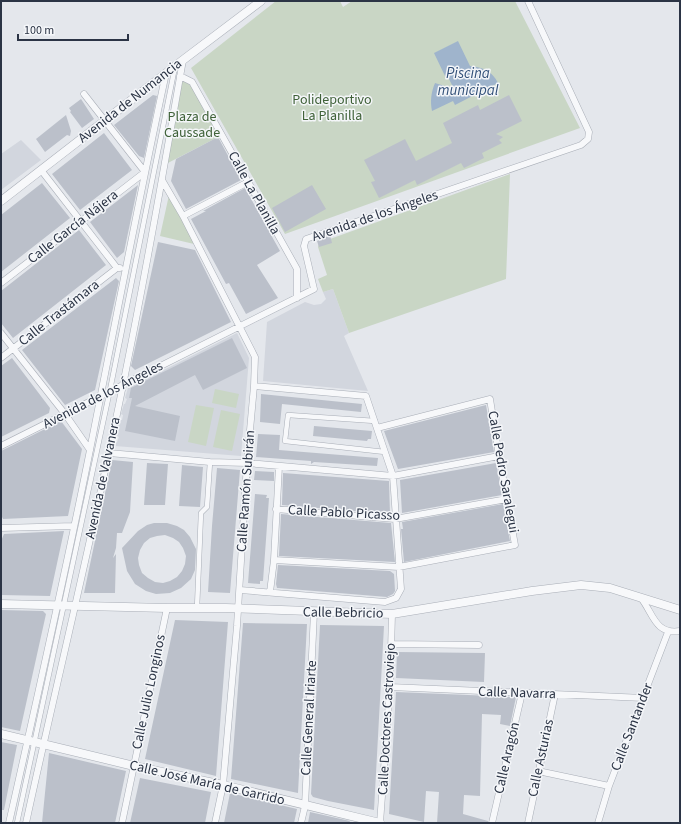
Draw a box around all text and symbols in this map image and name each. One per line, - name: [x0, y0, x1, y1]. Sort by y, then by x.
- scale bar: [18, 16, 128, 42]
- text: 100 m: [24, 22, 54, 39]
- street label: Avenida de Numancia: [74, 54, 186, 148]
- water label: Piscina municipal: [437, 63, 499, 101]
- park label: Polideportivo La Planilla: [292, 90, 372, 126]
- park label: Plaza de Caussade: [164, 107, 220, 143]
- street label: Calle La Planilla: [223, 148, 285, 238]
- street label: Calle García Nájera: [23, 185, 123, 269]
- street label: Avenida de los Ángeles: [309, 185, 441, 247]
- street label: Calle Trastámara: [14, 275, 104, 351]
- street label: Avenida de los Ángeles: [39, 356, 167, 434]
- street label: Calle Pedro Saralegui: [482, 409, 524, 535]
- street label: Avenida de Valvanera: [80, 415, 126, 541]
- street label: Calle Ramón Subirán: [232, 429, 260, 553]
- street label: Calle Pablo Picasso: [288, 500, 400, 526]
- street label: Calle Bebricio: [303, 602, 383, 624]
- street label: Calle Julio Longinos: [127, 633, 171, 751]
- street label: Calle Doctores Castroviejo: [373, 642, 401, 796]
- street label: Calle General Iriarte: [296, 660, 322, 776]
- street label: Calle Santander: [606, 680, 658, 774]
- street label: Calle Navarra: [478, 682, 556, 704]
- street label: Calle Asturias: [523, 717, 559, 799]
- street label: Calle Aragón: [489, 720, 525, 796]
- street label: Calle José María de Garrido: [127, 755, 287, 811]

